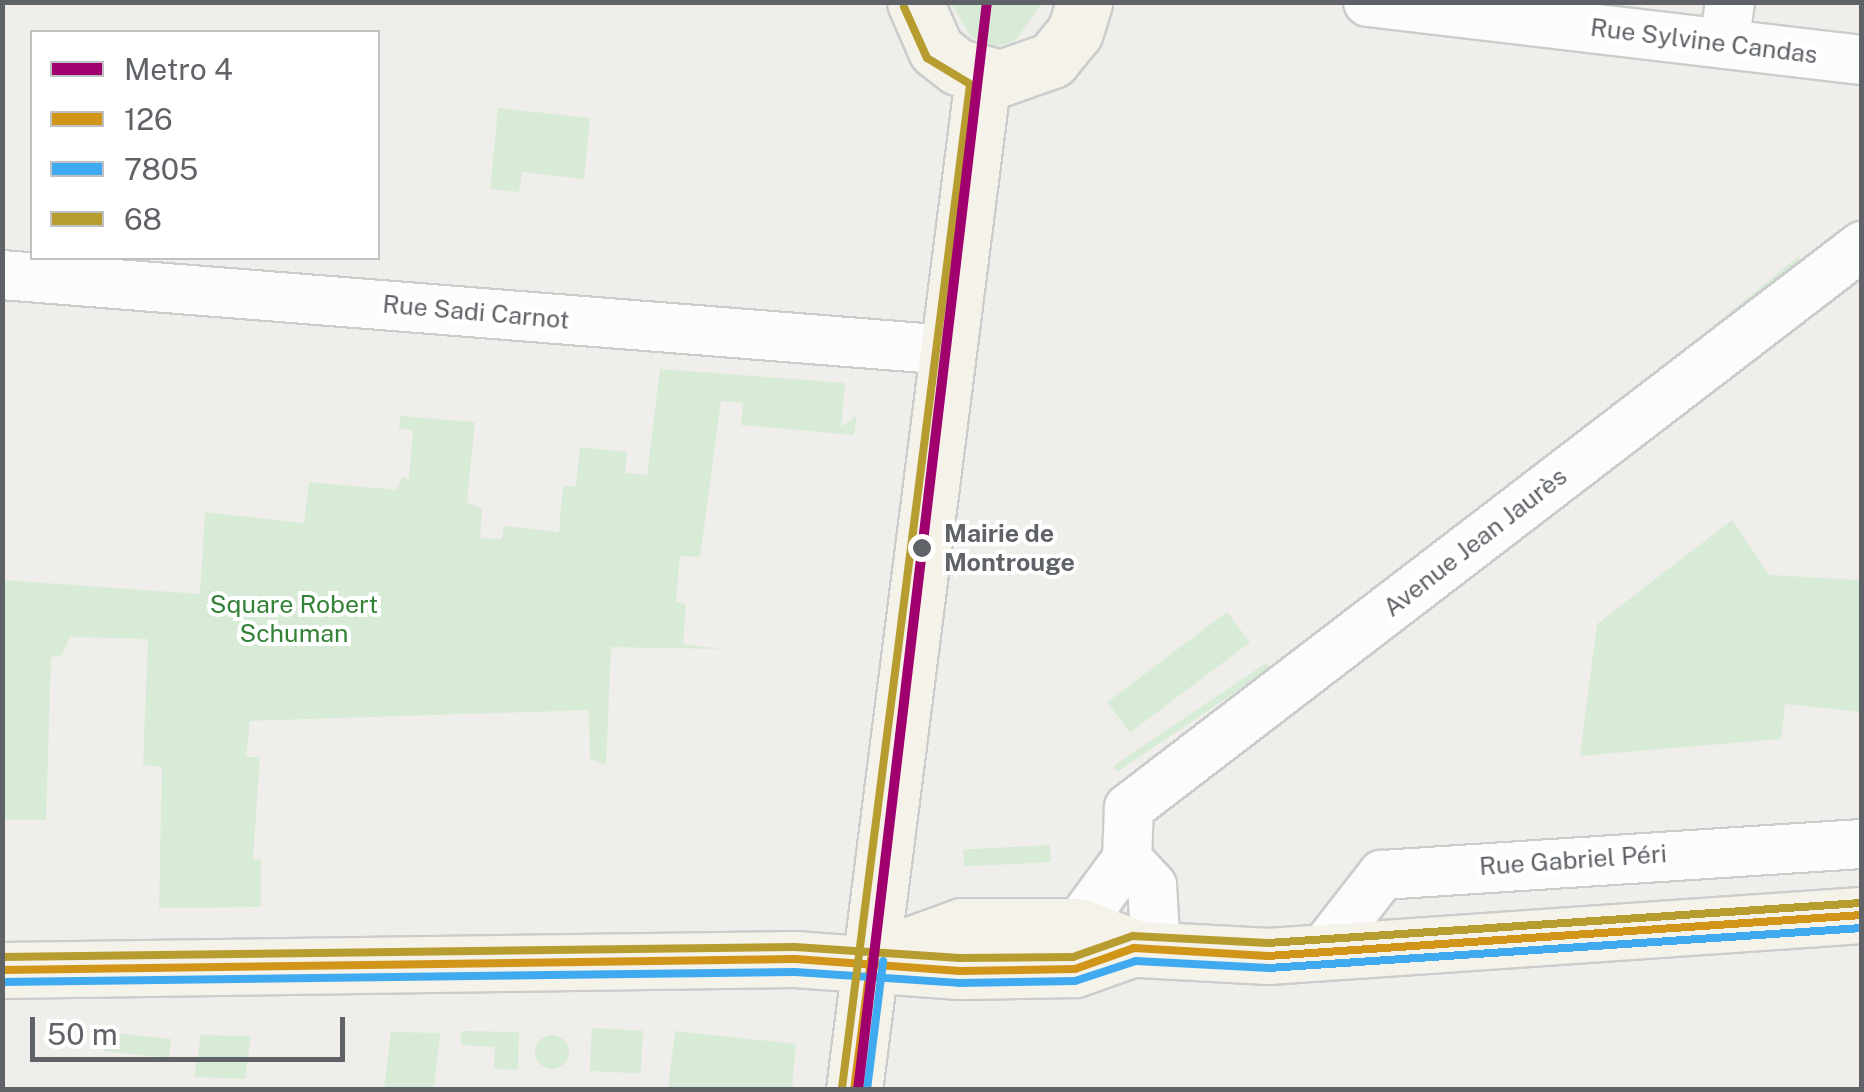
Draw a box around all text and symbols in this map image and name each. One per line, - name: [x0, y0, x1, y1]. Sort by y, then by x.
- street label: Rue Sylvine Candas: [1589, 12, 1819, 70]
- legend: [30, 30, 380, 260]
- text: Metro 4: [124, 51, 233, 87]
- text: 126: [124, 101, 173, 137]
- text: 7805: [124, 151, 198, 187]
- text: 68: [124, 201, 162, 237]
- street label: Rue Sadi Carnot: [381, 289, 571, 335]
- street label: Avenue Jean Jaurès: [1377, 461, 1573, 623]
- place label: Mairie de Montrouge: [944, 519, 1075, 578]
- marker: Mairie de Montrouge: [909, 535, 935, 561]
- park label: Square Robert Schuman: [210, 590, 378, 649]
- street label: Rue Gabriel Péri: [1478, 838, 1668, 882]
- scale bar: [35, 997, 350, 1059]
- text: 50 m: [47, 1016, 118, 1052]

